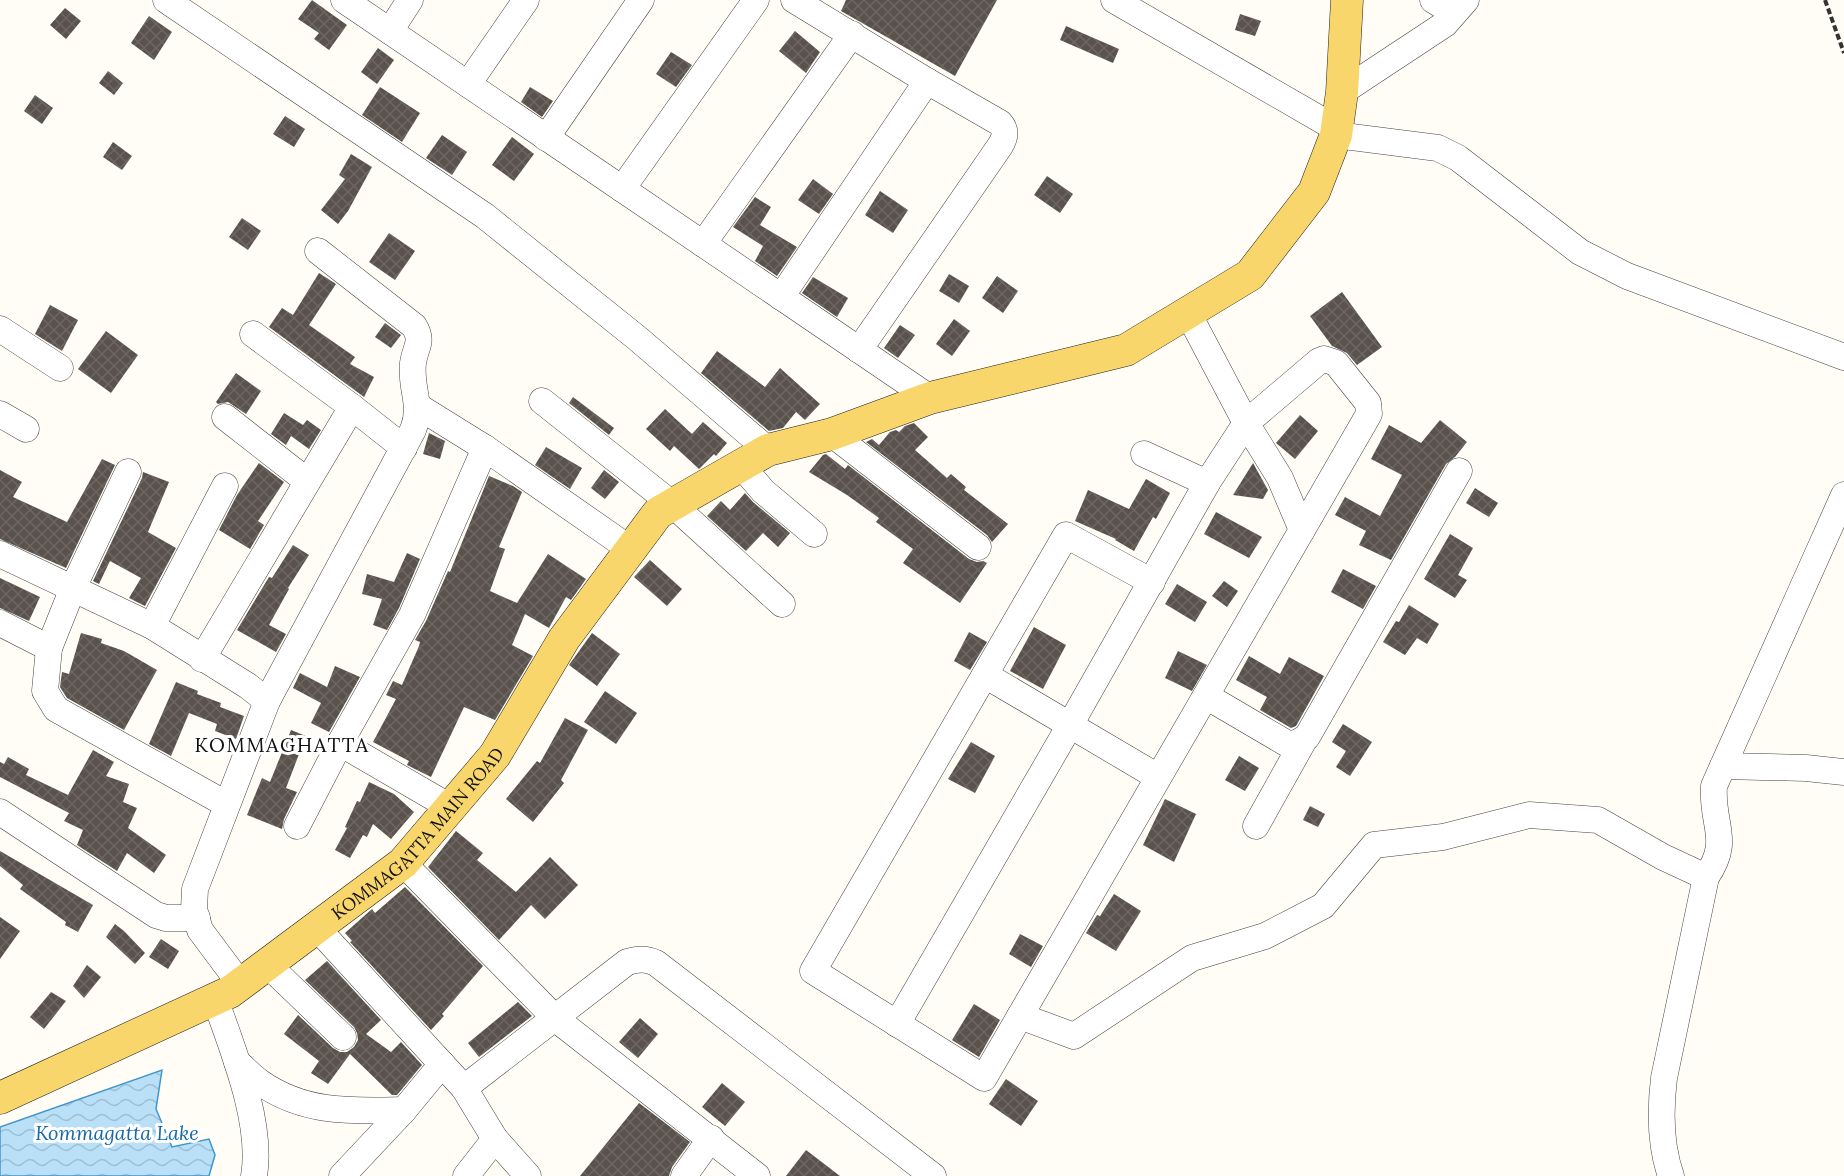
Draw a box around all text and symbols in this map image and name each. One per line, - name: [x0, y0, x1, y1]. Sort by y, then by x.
- district label: KOMMAGHATTA: [194, 732, 370, 757]
- street label: KOMMAGATTA MAIN ROAD: [326, 743, 508, 924]
- water label: Kommagatta Lake: [35, 1120, 199, 1145]

